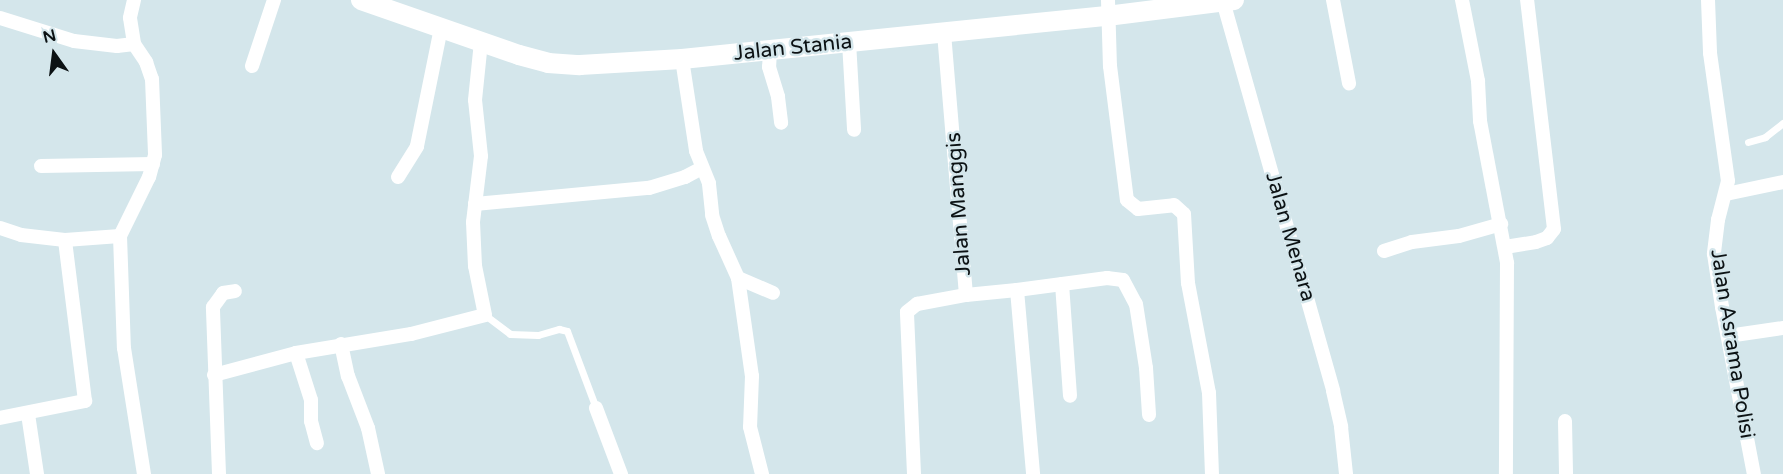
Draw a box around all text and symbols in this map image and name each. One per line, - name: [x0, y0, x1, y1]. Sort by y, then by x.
- north arrow: [24, 24, 84, 84]
- text: N: [41, 25, 58, 48]
- street label: Jalan Stania: [733, 29, 853, 67]
- street label: Jalan Manggis: [941, 132, 977, 276]
- street label: Jalan Menara: [1260, 170, 1320, 304]
- street label: Jalan Asrama Polisi: [1705, 248, 1759, 440]

